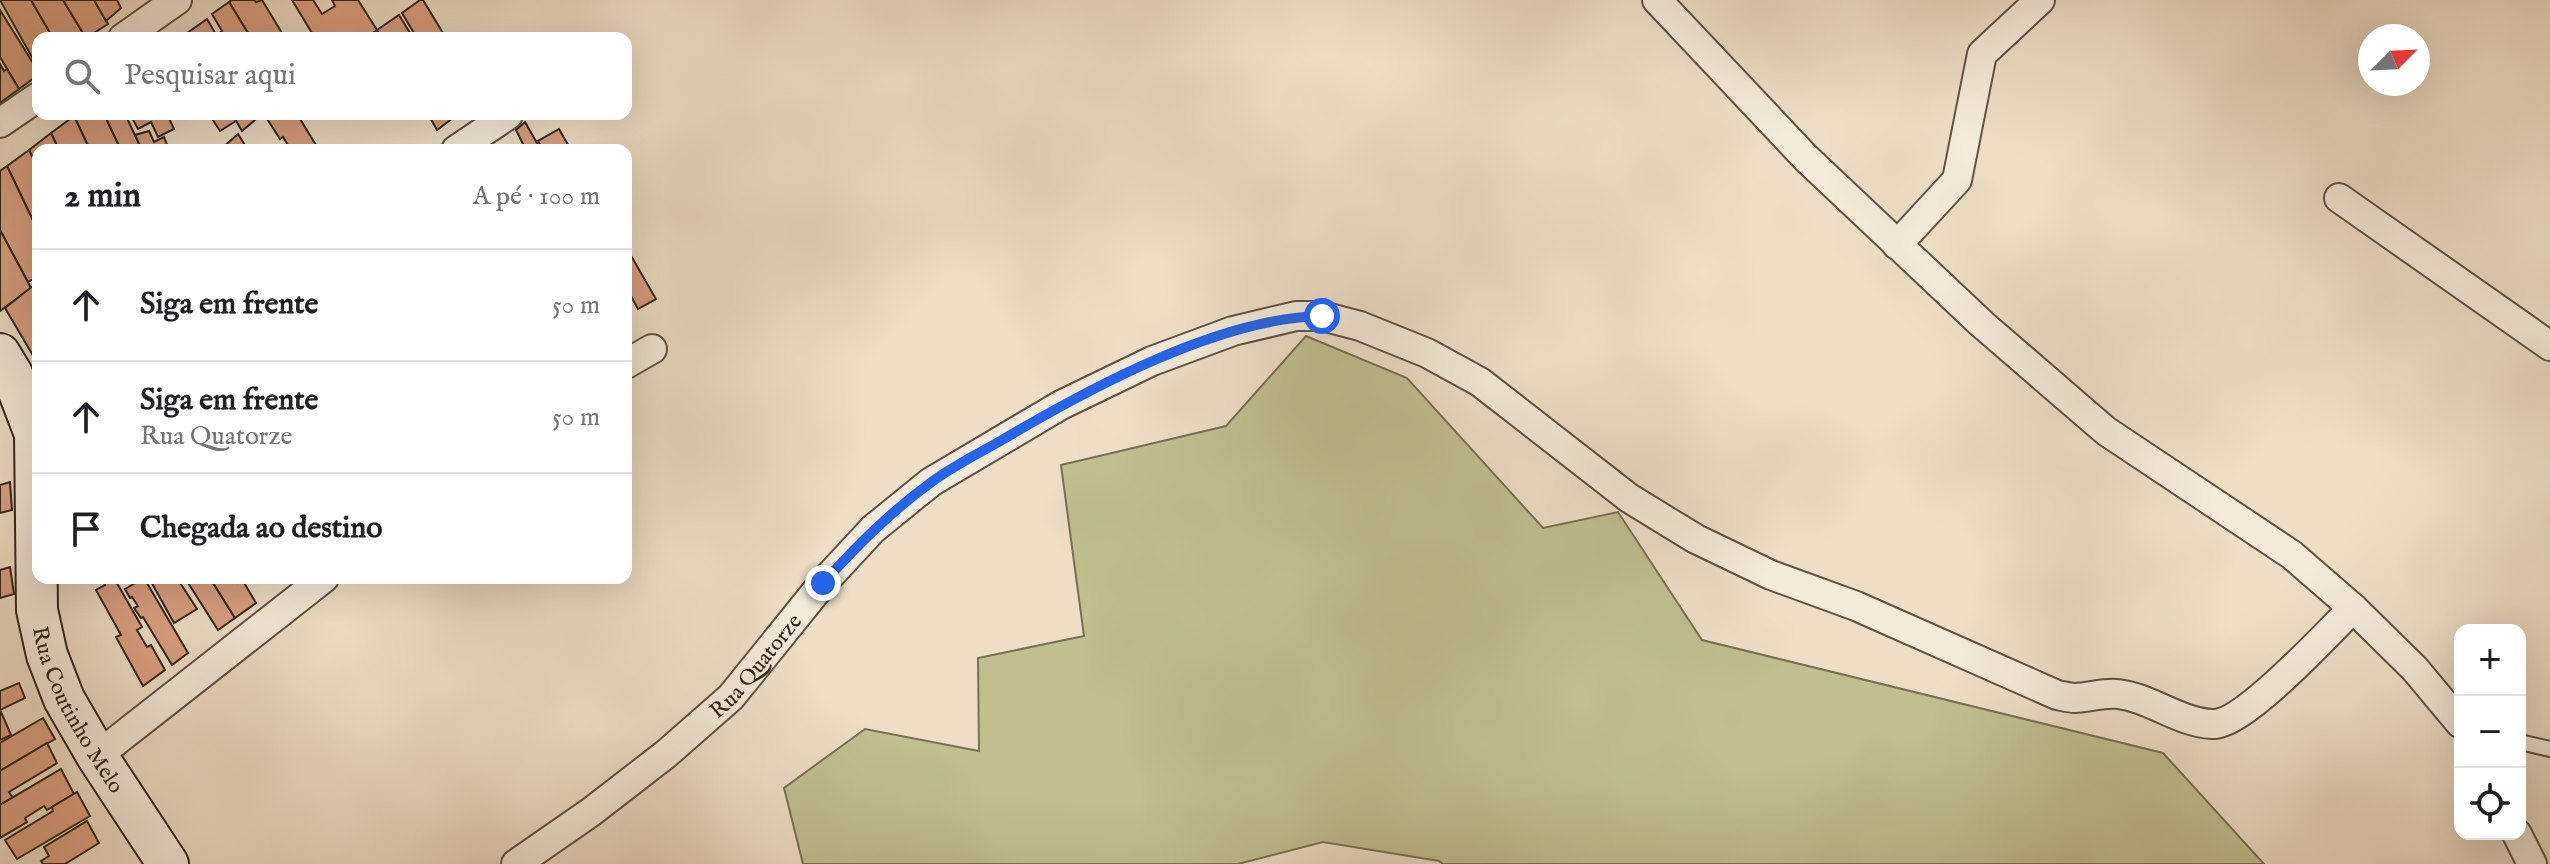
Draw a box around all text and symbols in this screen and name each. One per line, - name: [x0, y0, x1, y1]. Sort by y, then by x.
- north arrow: [2358, 24, 2430, 96]
- search box: [32, 32, 632, 120]
- icon: search: [60, 54, 104, 98]
- text: Pesquisar aqui: [124, 57, 296, 95]
- text: 2 min: [64, 175, 141, 218]
- text: A pé · 100 m: [473, 180, 600, 213]
- icon: ahead: [64, 283, 108, 327]
- text: Siga em frente: [140, 286, 318, 324]
- text: 50 m: [552, 289, 600, 322]
- route start: [1304, 298, 1340, 334]
- text: Siga em frente: [140, 382, 318, 420]
- icon: ahead: [64, 395, 108, 439]
- text: 50 m: [552, 401, 600, 434]
- text: Rua Quatorze: [140, 420, 292, 453]
- icon: arrive: [64, 507, 108, 551]
- text: Chegada ao destino: [140, 510, 382, 548]
- route end: [805, 565, 841, 601]
- street label: Rua Quatorze: [704, 609, 809, 726]
- street label: Rua Coutinho Melo: [25, 624, 130, 799]
- map controls: [2454, 624, 2526, 840]
- button: +: [2454, 624, 2526, 696]
- button: −: [2454, 696, 2526, 768]
- button: locate: [2454, 768, 2526, 840]

